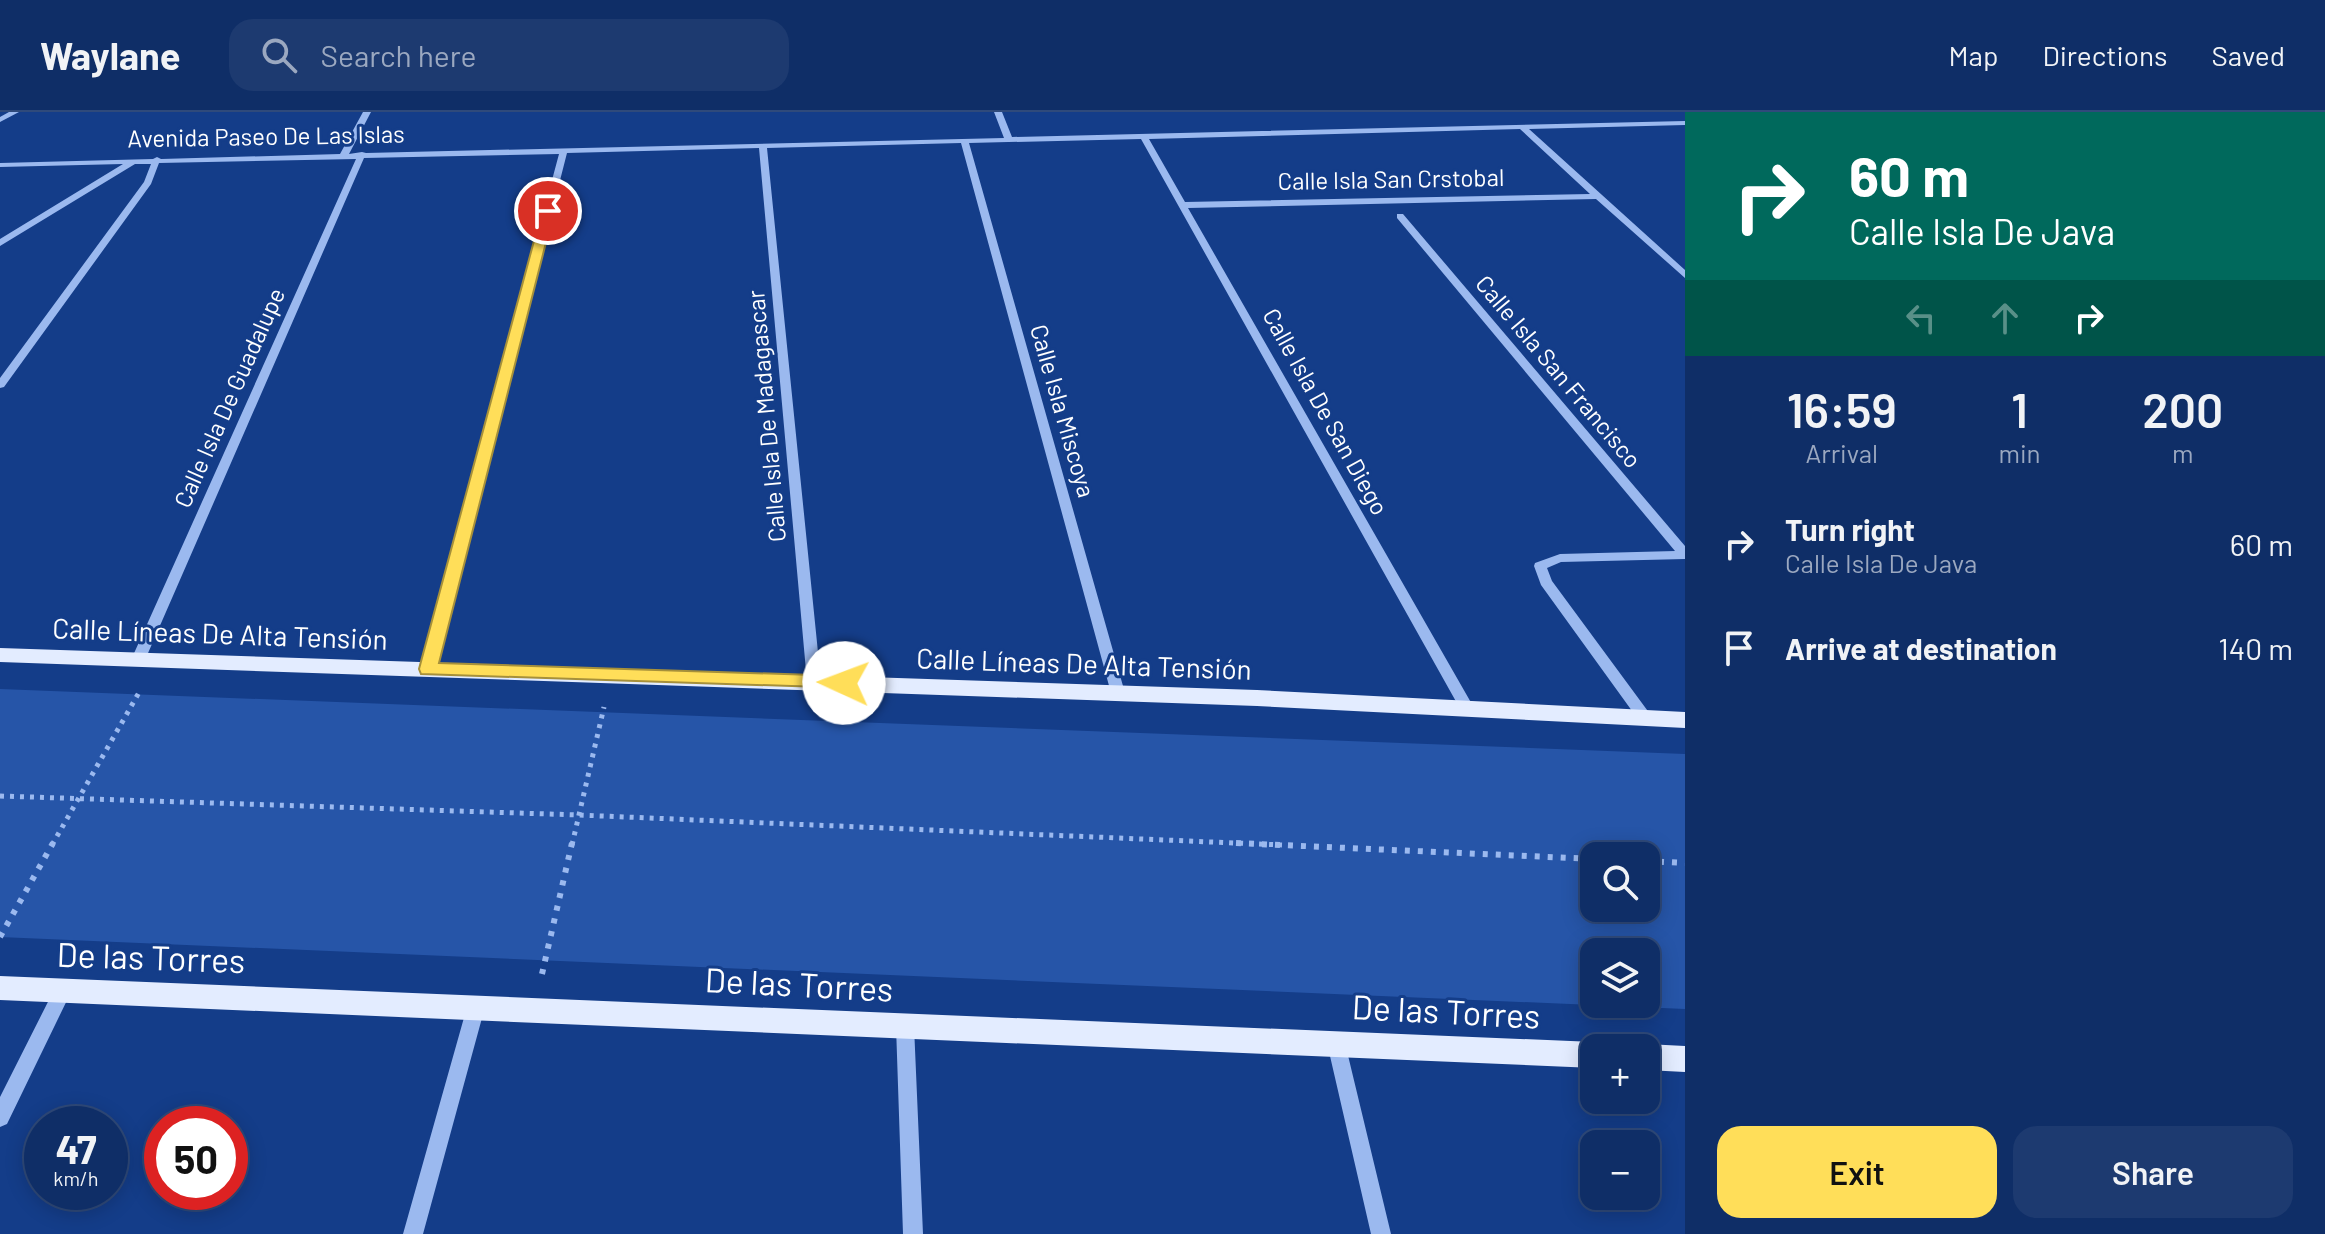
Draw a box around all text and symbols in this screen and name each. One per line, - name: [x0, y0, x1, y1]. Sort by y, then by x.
- search box: [229, 19, 789, 91]
- text: Waylane: [40, 32, 181, 78]
- icon: search: [257, 33, 301, 77]
- text: Search here: [321, 37, 476, 73]
- text: Map: [1949, 38, 1998, 72]
- text: Directions: [2042, 38, 2168, 72]
- text: Saved: [2212, 38, 2285, 72]
- street label: Avenida Paseo De Las Islas: [127, 119, 405, 152]
- text: 60 m: [1849, 141, 1969, 208]
- icon: right: [1717, 144, 1821, 248]
- street label: Calle Isla San Crstobal: [1277, 162, 1505, 195]
- pin: [514, 177, 582, 245]
- icon: arrive: [526, 189, 570, 233]
- text: Calle Isla De Java: [1849, 209, 2115, 252]
- street label: Calle Isla San Francisco: [1470, 269, 1648, 473]
- street label: Calle Isla De Guadalupe: [167, 283, 290, 512]
- street label: Calle Isla De Madagascar: [740, 289, 791, 543]
- icon: left: [1899, 296, 1943, 340]
- icon: ahead: [1983, 296, 2027, 340]
- icon: right: [2067, 296, 2111, 340]
- street label: Calle Isla De San Diego: [1257, 303, 1395, 520]
- street label: Calle Isla Miscoya: [1025, 321, 1102, 500]
- text: 16:59: [1787, 380, 1897, 438]
- text: 1: [2011, 380, 2028, 438]
- text: 200: [2142, 380, 2223, 438]
- text: Arrival: [1805, 437, 1878, 468]
- text: min: [1998, 437, 2041, 468]
- text: m: [2172, 437, 2194, 468]
- text: Turn right: [1785, 511, 1915, 547]
- icon: right: [1717, 522, 1761, 566]
- text: 60 m: [2230, 526, 2293, 562]
- text: Calle Isla De Java: [1785, 547, 1977, 578]
- street label: Calle Líneas De Alta Tensión: [52, 610, 388, 656]
- icon: arrive: [1717, 626, 1761, 670]
- text: Arrive at destination: [1785, 630, 2057, 666]
- text: 140 m: [2218, 630, 2293, 666]
- street label: Calle Líneas De Alta Tensión: [916, 640, 1252, 686]
- position arrow: [802, 641, 886, 725]
- map controls: [1580, 842, 1660, 1210]
- button: search: [1580, 842, 1660, 922]
- street label: De las Torres: [56, 933, 246, 980]
- button: layers: [1580, 938, 1660, 1018]
- street label: De las Torres: [704, 958, 894, 1009]
- street label: De las Torres: [1351, 985, 1541, 1036]
- button: +: [1580, 1034, 1660, 1114]
- speed limit sign: 50: [144, 1106, 248, 1210]
- text: 47: [55, 1124, 97, 1172]
- button: Exit: [1717, 1126, 1997, 1218]
- button: Share: [2013, 1126, 2293, 1218]
- button: −: [1580, 1130, 1660, 1210]
- text: km/h: [53, 1166, 99, 1190]

